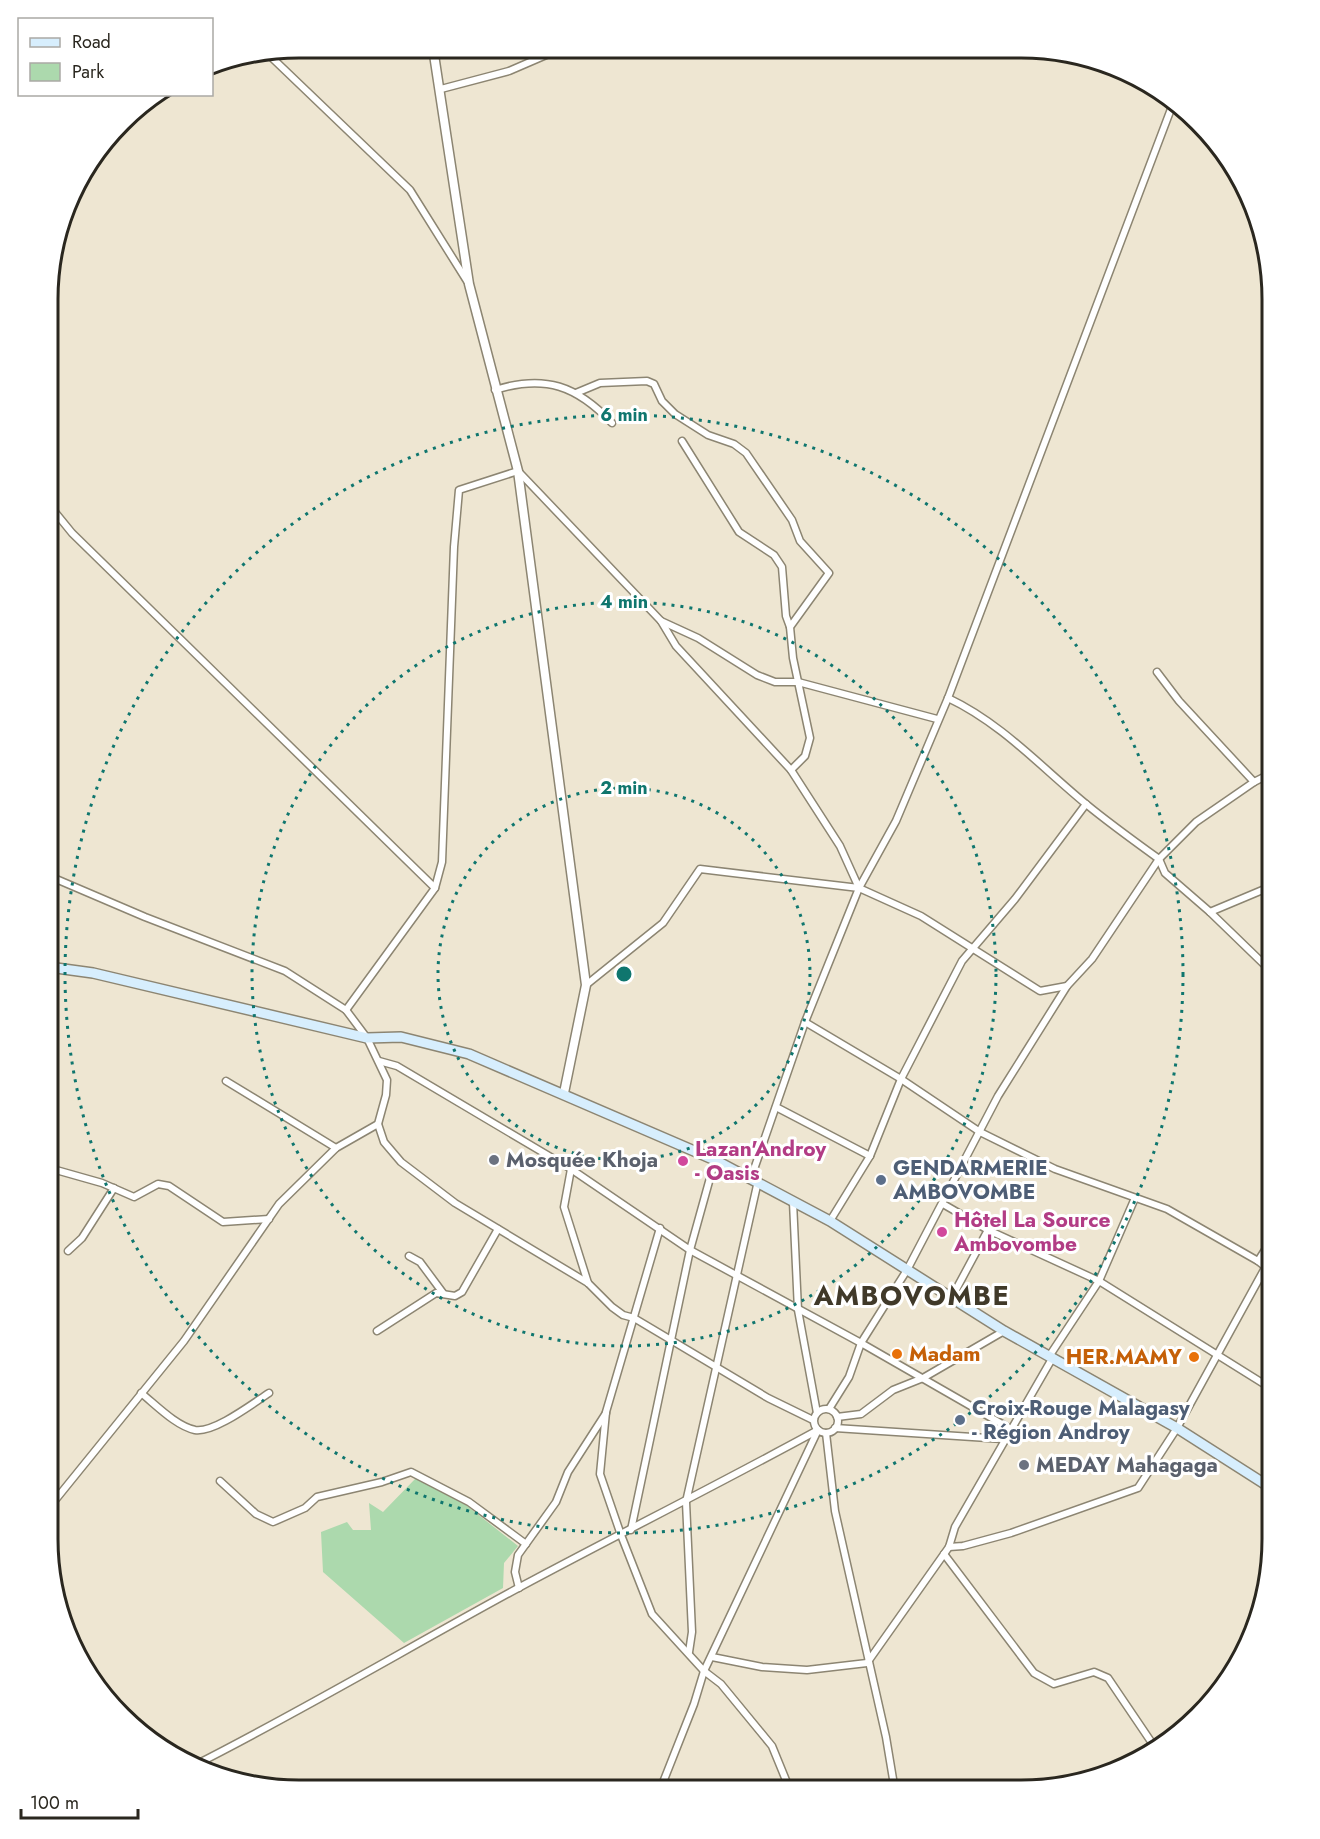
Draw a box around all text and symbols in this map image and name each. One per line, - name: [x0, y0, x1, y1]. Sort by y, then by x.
- legend: [18, 18, 213, 96]
- text: Road: [72, 29, 111, 55]
- text: Park: [72, 59, 104, 85]
- text: 6 min: [600, 402, 648, 428]
- text: 4 min: [600, 589, 648, 615]
- text: 2 min: [600, 775, 648, 801]
- centre of rings: [614, 964, 634, 984]
- place label: Lazan'Androy - Oasis: [695, 1134, 827, 1188]
- place label: Mosquée Khoja: [506, 1145, 658, 1175]
- marker: Mosquée Khoja: [487, 1153, 501, 1167]
- place label: GENDARMERIE AMBOVOMBE: [892, 1153, 1048, 1207]
- marker: Lazan'Androy - Oasis: [676, 1154, 690, 1168]
- marker: GENDARMERIE AMBOVOMBE: [874, 1173, 888, 1187]
- place label: Hôtel La Source Ambovombe: [953, 1205, 1111, 1259]
- marker: Hôtel La Source Ambovombe: [935, 1225, 949, 1239]
- district label: AMBOVOMBE: [813, 1276, 1010, 1315]
- place label: Madam: [909, 1339, 981, 1369]
- place label: HER.MAMY: [1066, 1342, 1182, 1372]
- marker: Madam: [890, 1347, 904, 1361]
- marker: HER.MAMY: [1187, 1350, 1201, 1364]
- place label: Croix-Rouge Malagasy - Région Androy: [972, 1393, 1191, 1447]
- marker: Croix-Rouge Malagasy - Région Androy: [953, 1413, 967, 1427]
- place label: MEDAY Mahagaga: [1036, 1450, 1218, 1480]
- marker: MEDAY Mahagaga: [1017, 1458, 1031, 1472]
- scale bar: [21, 1782, 138, 1820]
- text: 100 m: [30, 1790, 79, 1816]

